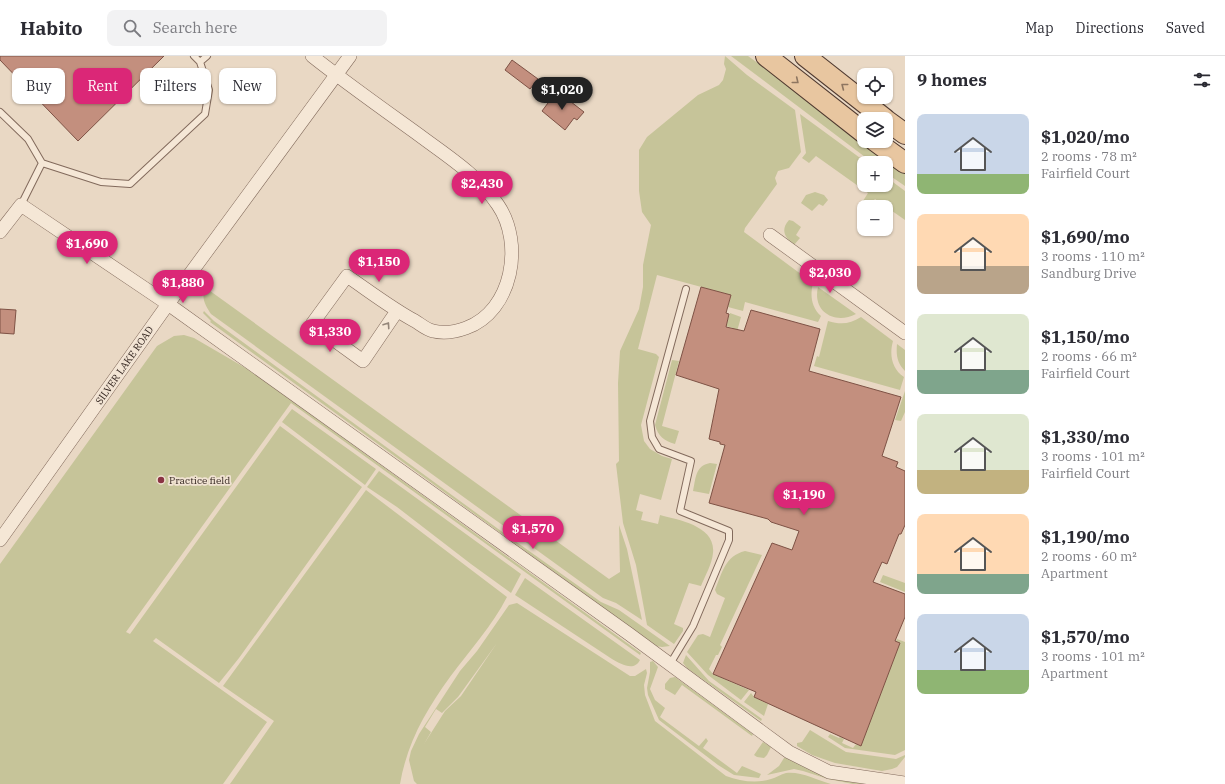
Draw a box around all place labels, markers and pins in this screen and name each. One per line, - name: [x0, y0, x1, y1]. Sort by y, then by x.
- pin: $1,020: [529, 77, 595, 111]
- pin: $2,430: [449, 171, 515, 205]
- pin: $1,690: [54, 231, 120, 265]
- pin: $1,150: [346, 249, 412, 283]
- pin: $2,030: [797, 260, 863, 294]
- pin: $1,880: [150, 270, 216, 304]
- pin: $1,330: [297, 319, 363, 353]
- place label: Practice field: [169, 474, 230, 487]
- marker: Practice field: [156, 475, 166, 485]
- pin: $1,190: [771, 482, 837, 516]
- pin: $1,570: [500, 516, 566, 550]

